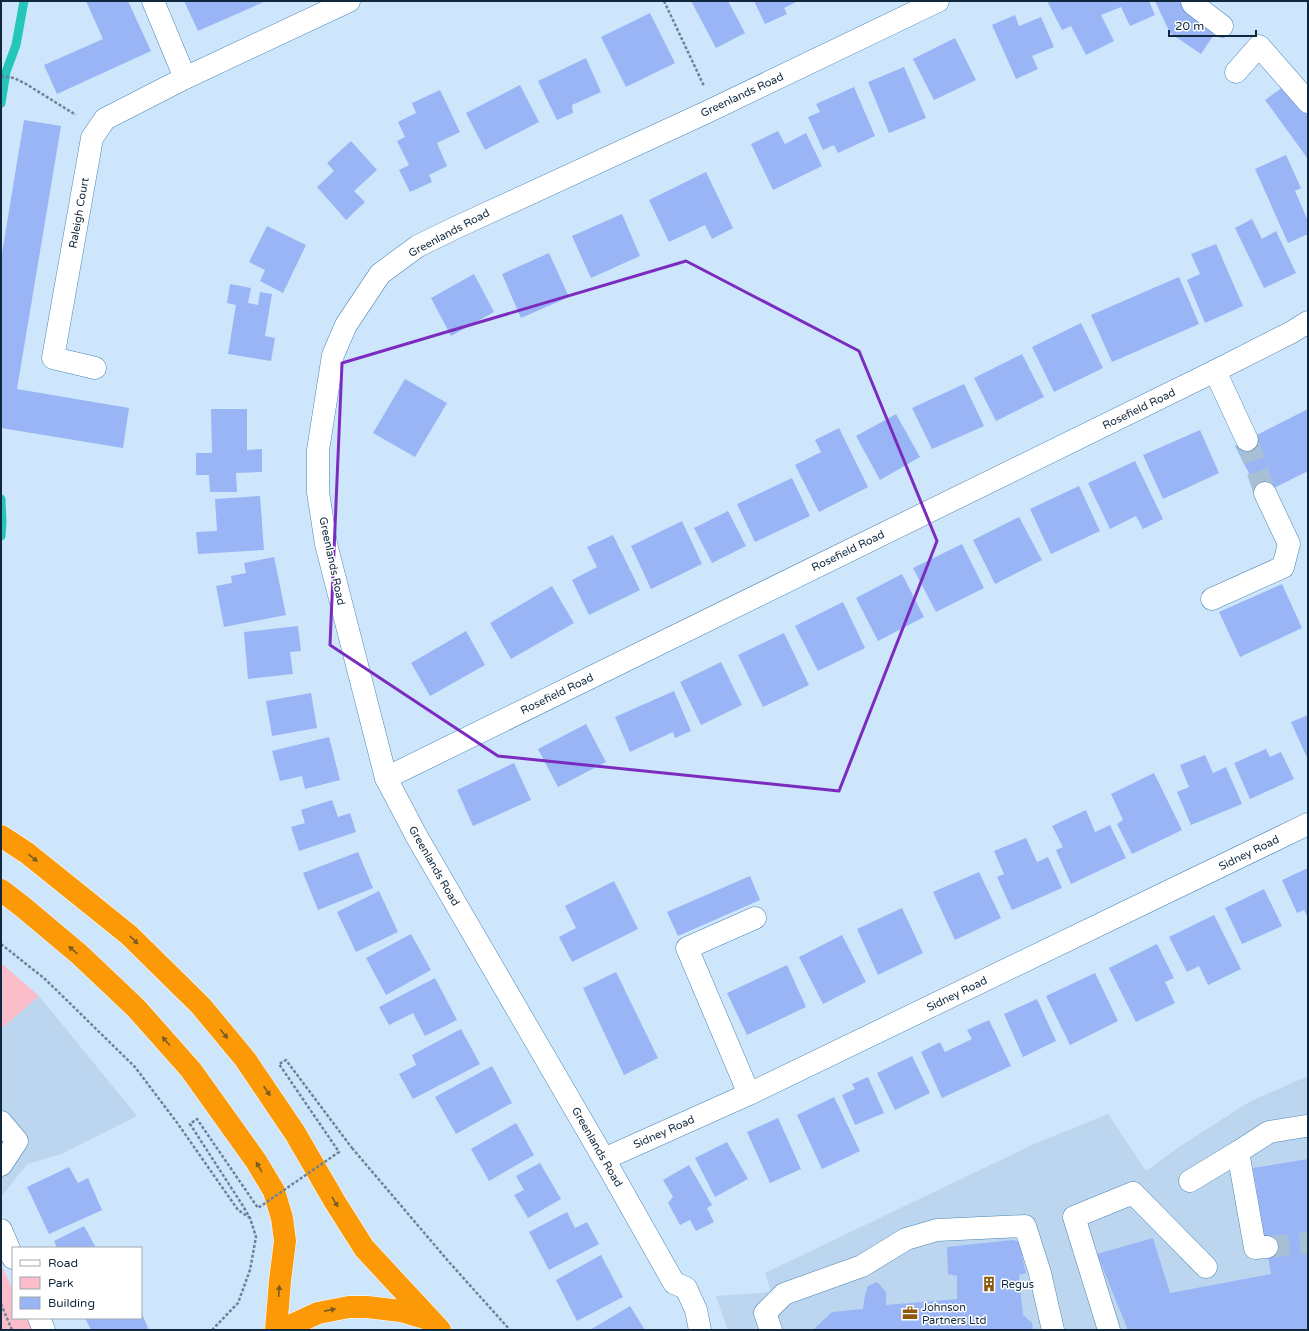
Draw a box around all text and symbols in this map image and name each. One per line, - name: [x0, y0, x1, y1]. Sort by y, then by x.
- scale bar: [1169, 12, 1256, 38]
- text: 20 m: [1175, 19, 1204, 33]
- street label: Greenlands Road: [699, 70, 786, 120]
- street label: Raleigh Court: [66, 177, 92, 249]
- street label: Greenlands Road: [406, 206, 492, 260]
- street label: Rosefield Road: [1100, 386, 1178, 432]
- street label: Greenlands Road: [316, 516, 348, 606]
- street label: Rosefield Road: [809, 528, 887, 574]
- street label: Rosefield Road: [518, 671, 596, 717]
- street label: Greenlands Road: [406, 824, 462, 908]
- street label: Sidney Road: [1217, 833, 1281, 873]
- one-way arrow: [27, 854, 38, 862]
- one-way arrow: [129, 935, 139, 945]
- one-way arrow: [68, 945, 78, 954]
- street label: Sidney Road: [925, 974, 989, 1014]
- one-way arrow: [219, 1028, 228, 1039]
- one-way arrow: [161, 1036, 170, 1046]
- one-way arrow: [263, 1086, 271, 1097]
- street label: Greenlands Road: [569, 1105, 625, 1189]
- street label: Sidney Road: [631, 1113, 697, 1151]
- one-way arrow: [256, 1161, 263, 1173]
- one-way arrow: [331, 1197, 339, 1207]
- legend: [12, 1247, 142, 1319]
- text: Road: [48, 1256, 78, 1270]
- building icon: Regus: [980, 1275, 998, 1293]
- text: Park: [48, 1276, 74, 1290]
- place label: Regus: [1001, 1278, 1034, 1291]
- one-way arrow: [276, 1285, 283, 1297]
- text: Building: [48, 1296, 95, 1310]
- place label: Johnson Partners Ltd: [922, 1301, 986, 1327]
- office icon: Johnson Partners Ltd: [901, 1304, 919, 1322]
- one-way arrow: [324, 1307, 336, 1313]

